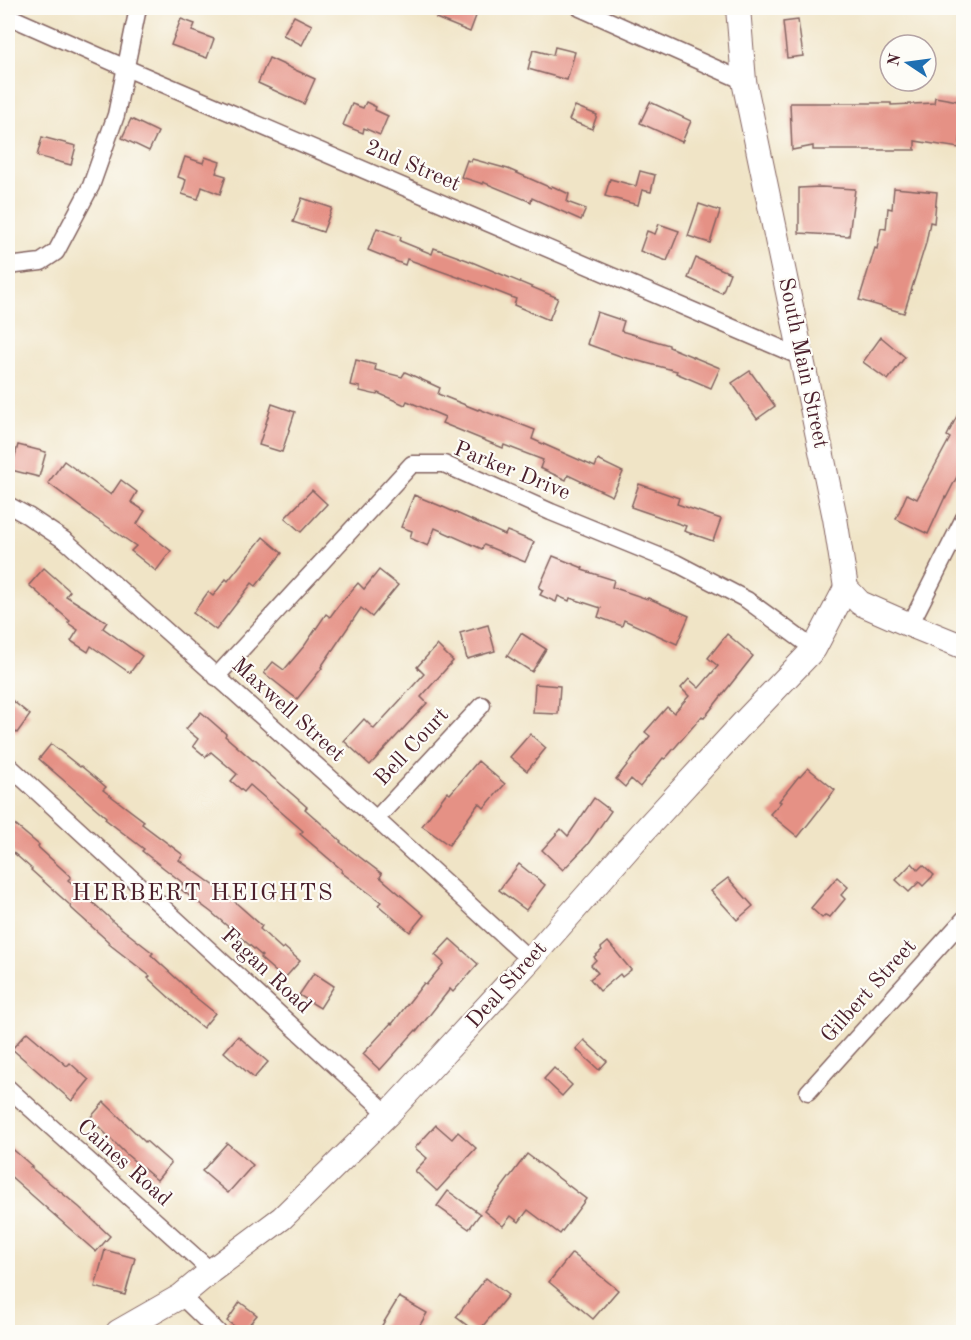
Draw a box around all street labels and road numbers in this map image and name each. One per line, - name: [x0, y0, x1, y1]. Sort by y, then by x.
- street label: 2nd Street: [362, 136, 464, 196]
- street label: South Main Street: [774, 276, 832, 450]
- street label: Parker Drive: [451, 438, 573, 504]
- street label: Maxwell Street: [227, 654, 349, 766]
- street label: Bell Court: [371, 704, 453, 790]
- street label: Fagan Road: [217, 924, 315, 1018]
- street label: Gilbert Street: [817, 935, 921, 1047]
- street label: Deal Street: [463, 937, 551, 1033]
- street label: Caines Road: [73, 1115, 175, 1211]

